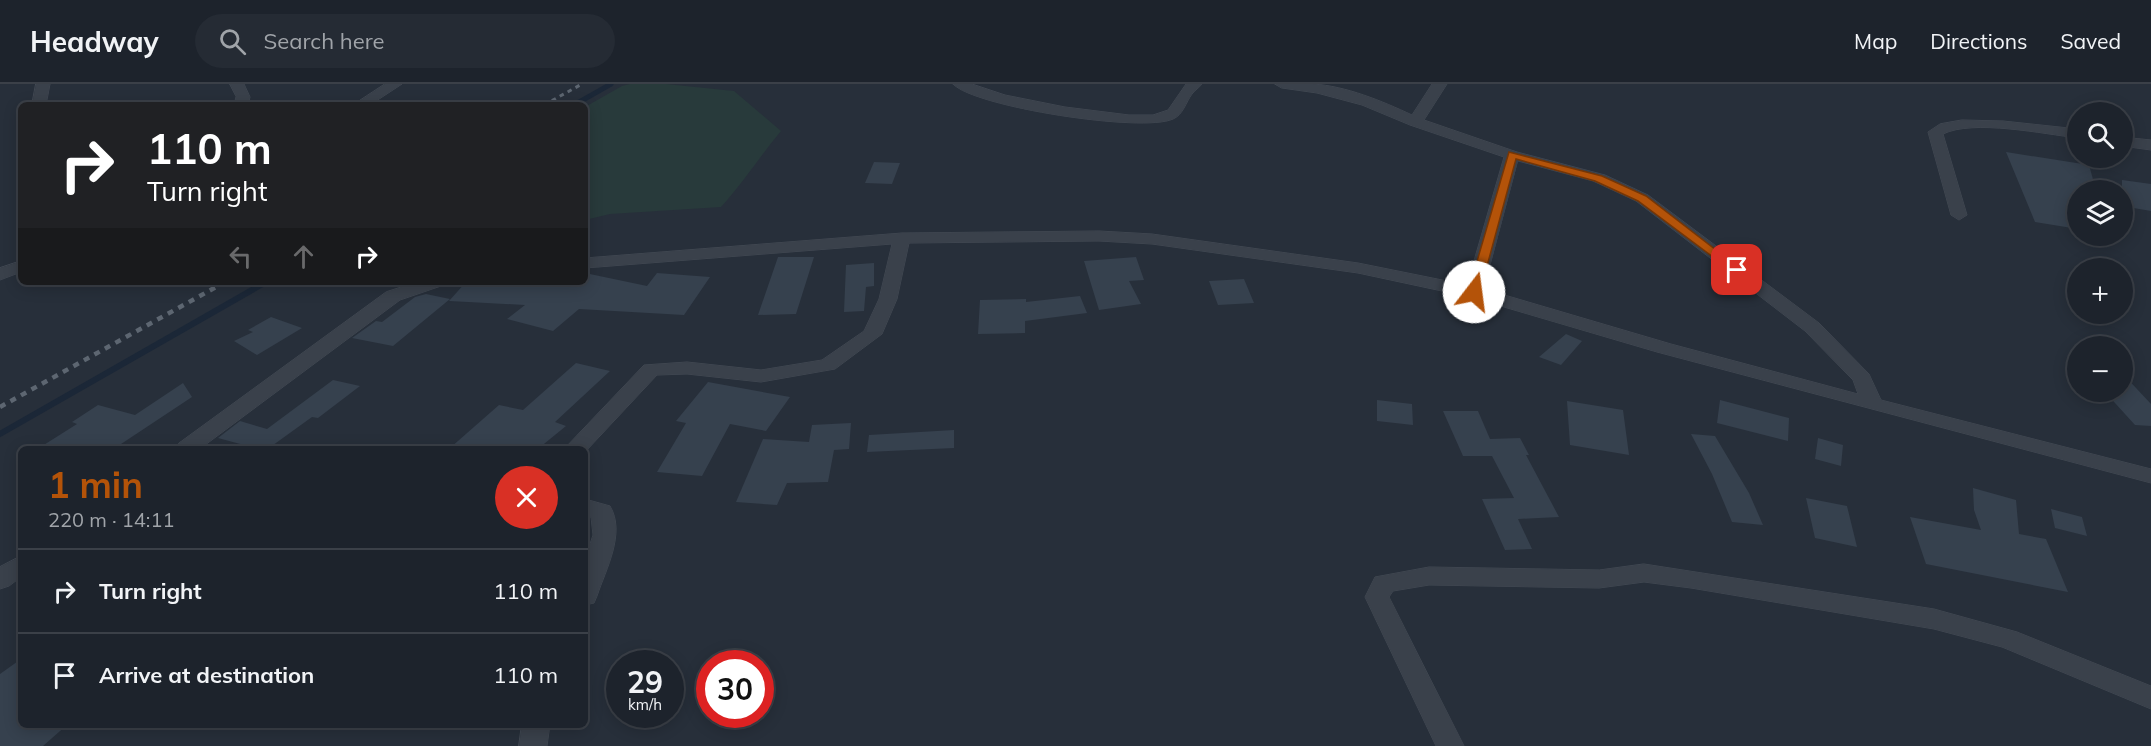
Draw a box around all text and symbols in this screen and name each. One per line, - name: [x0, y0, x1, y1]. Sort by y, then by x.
- search box: [195, 14, 615, 68]
- text: Headway: [30, 24, 159, 59]
- icon: search: [216, 25, 249, 58]
- text: Search here: [264, 27, 385, 55]
- text: Map: [1854, 28, 1897, 54]
- text: Directions: [1930, 28, 2027, 54]
- text: Saved: [2060, 28, 2121, 54]
- map controls: [2067, 102, 2133, 402]
- button: search: [2067, 102, 2133, 168]
- text: 110 m: [147, 122, 272, 175]
- icon: right: [48, 126, 126, 204]
- text: Turn right: [147, 174, 267, 208]
- button: layers: [2067, 180, 2133, 246]
- icon: left: [224, 240, 257, 273]
- icon: ahead: [287, 240, 320, 273]
- icon: right: [350, 240, 383, 273]
- pin: [1711, 244, 1762, 295]
- icon: arrive: [1720, 253, 1753, 286]
- button: +: [2067, 258, 2133, 324]
- position arrow: [1442, 260, 1506, 324]
- button: −: [2067, 336, 2133, 402]
- text: 1 min: [48, 462, 143, 507]
- button: close: [495, 466, 558, 529]
- text: 220 m · 14:11: [48, 507, 174, 532]
- icon: right: [48, 575, 81, 608]
- text: Turn right: [99, 577, 202, 605]
- text: 110 m: [493, 577, 558, 605]
- speed limit sign: 30: [696, 650, 774, 728]
- icon: arrive: [48, 659, 81, 692]
- text: Arrive at destination: [99, 661, 314, 689]
- text: 110 m: [493, 661, 558, 689]
- text: 29: [627, 663, 663, 701]
- text: km/h: [628, 695, 662, 714]

